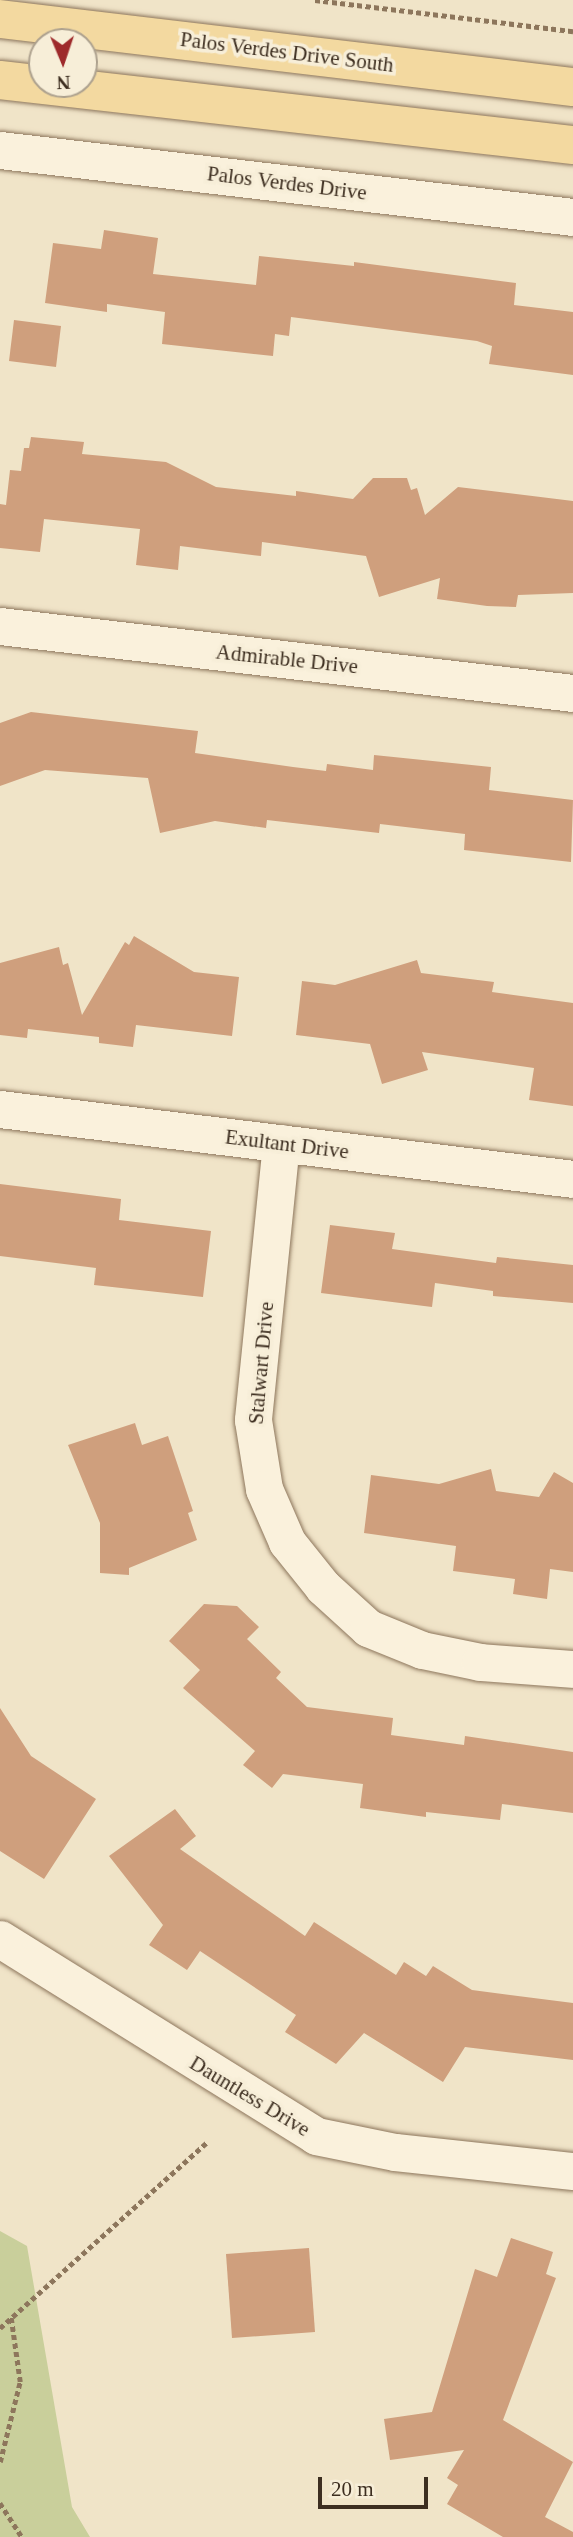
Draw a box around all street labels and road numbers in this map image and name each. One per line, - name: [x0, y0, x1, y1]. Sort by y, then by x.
- street label: Palos Verdes Drive South: [179, 26, 395, 78]
- street label: Palos Verdes Drive: [206, 161, 368, 205]
- street label: Admirable Drive: [215, 639, 359, 679]
- street label: Exultant Drive: [224, 1124, 350, 1164]
- street label: Stalwart Drive: [243, 1301, 279, 1425]
- street label: Dauntless Drive: [185, 2050, 315, 2142]

